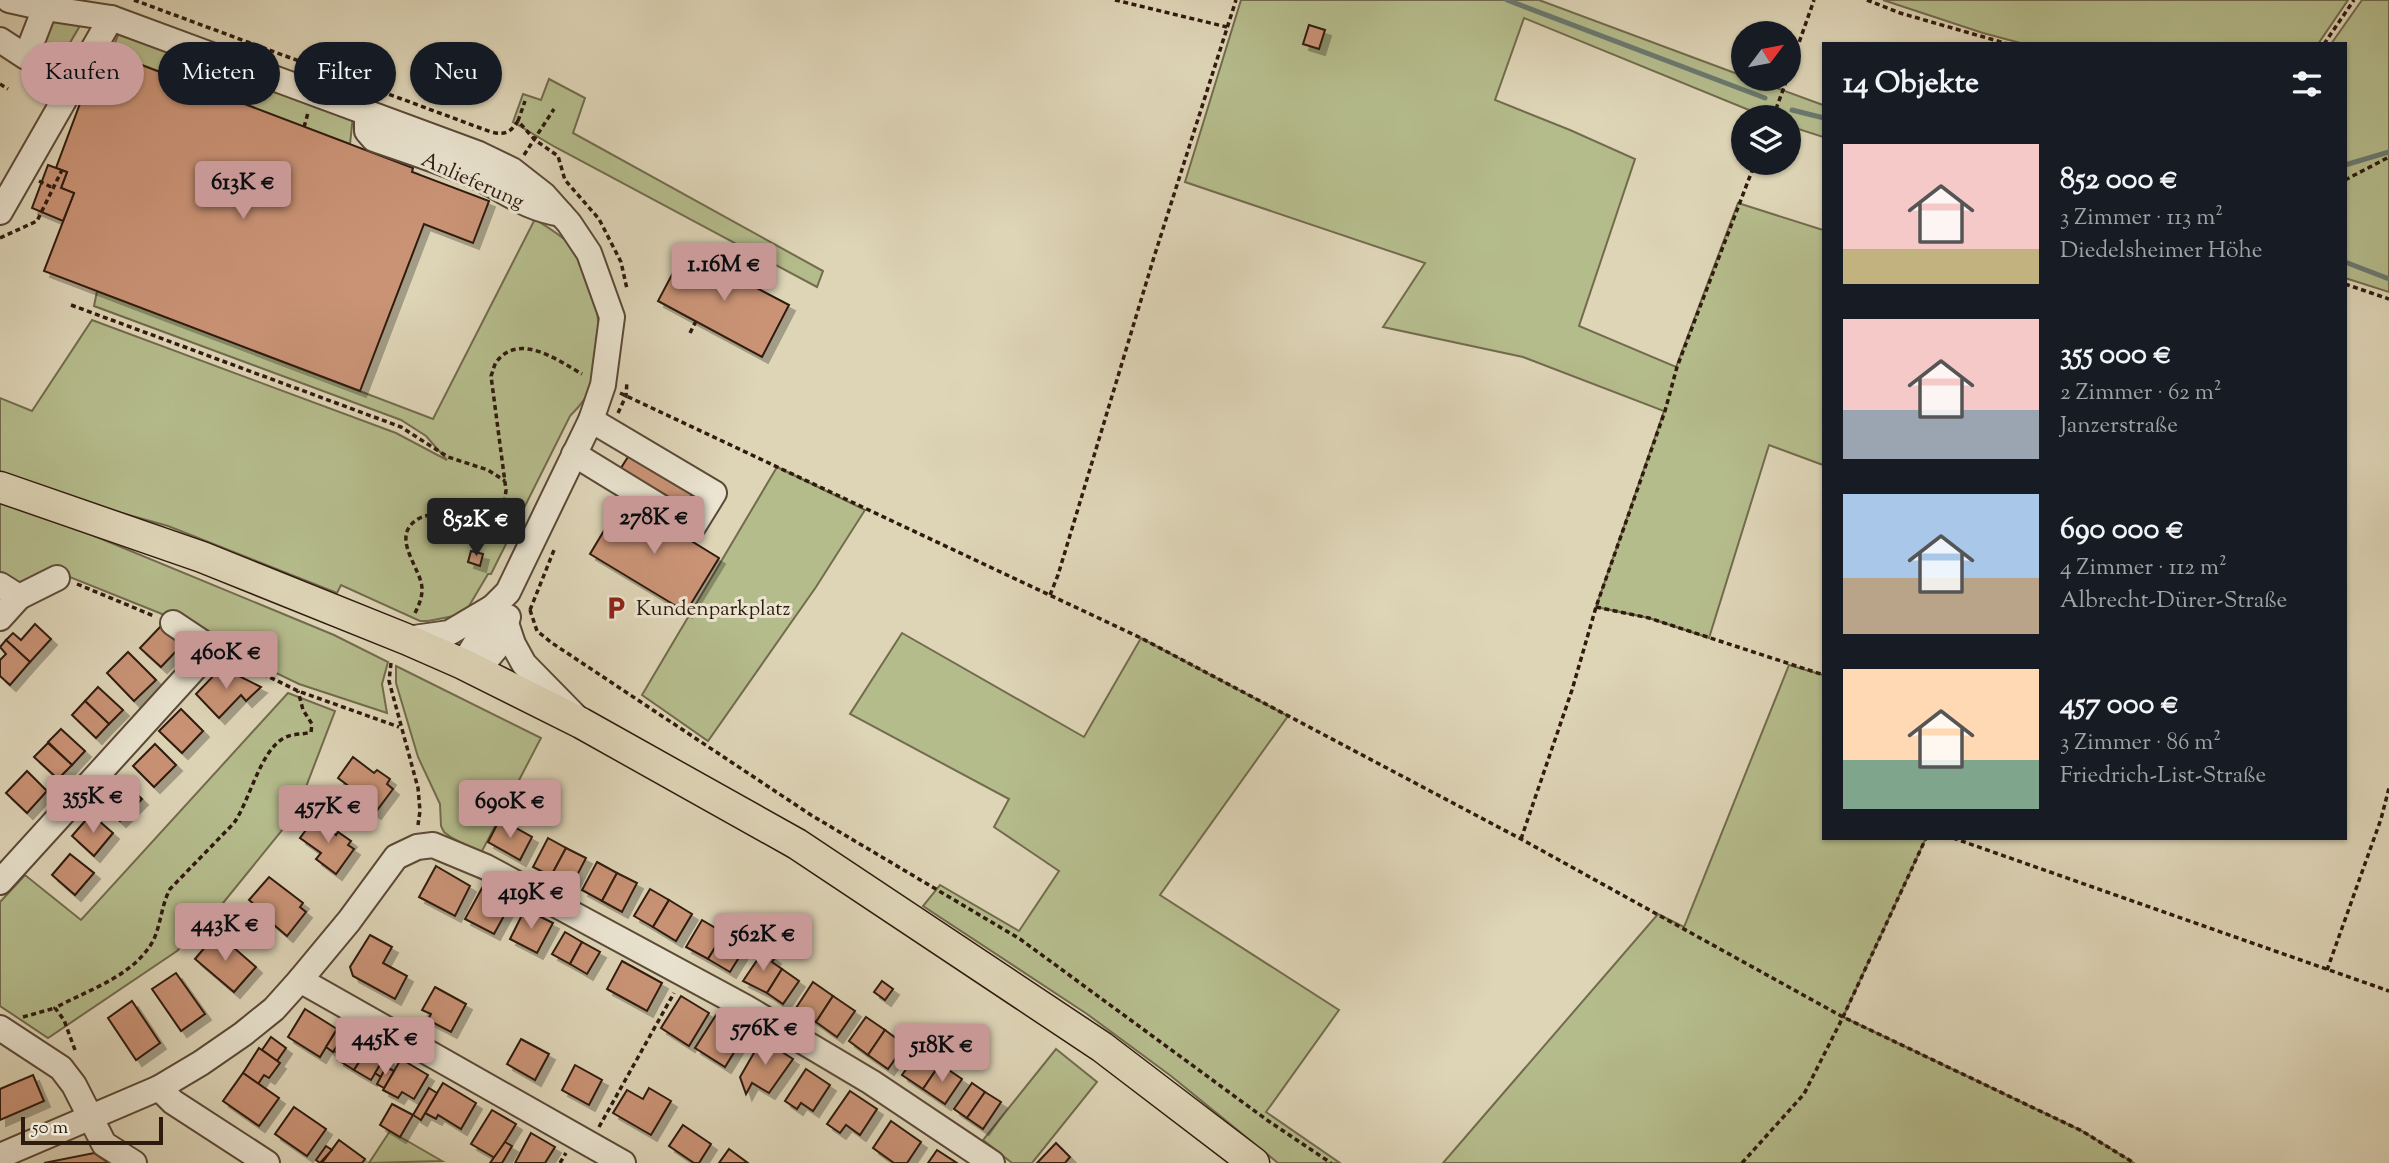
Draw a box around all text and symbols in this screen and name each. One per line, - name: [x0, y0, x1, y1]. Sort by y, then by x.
- north arrow: [1731, 21, 1801, 91]
- map controls: [1731, 21, 1801, 175]
- chip: Kaufen: [21, 42, 144, 105]
- chip: Mieten: [158, 42, 280, 105]
- chip: Filter: [294, 42, 396, 105]
- chip: Neu: [410, 42, 502, 105]
- text: 14 Objekte: [1843, 63, 1979, 106]
- icon: filters: [2288, 65, 2326, 103]
- button: layers: [1731, 105, 1801, 175]
- street label: Anlieferung: [416, 146, 529, 218]
- text: 852 000 €: [2060, 159, 2178, 202]
- pin: 613K €: [186, 162, 300, 221]
- text: 613K €: [211, 167, 275, 200]
- icon: home: [1899, 172, 1983, 256]
- text: 3 Zimmer · 113 m²: [2060, 202, 2223, 235]
- text: Diedelsheimer Höhe: [2060, 235, 2262, 268]
- pin: 1.16M €: [659, 244, 789, 303]
- text: 1.16M €: [687, 249, 761, 282]
- text: 355 000 €: [2060, 334, 2172, 377]
- icon: home: [1899, 347, 1983, 431]
- text: 2 Zimmer · 62 m²: [2060, 377, 2222, 410]
- text: Janzerstraße: [2060, 410, 2178, 443]
- pin: 278K €: [597, 496, 711, 556]
- pin: 852K €: [419, 498, 533, 558]
- text: 278K €: [619, 502, 689, 535]
- text: 852K €: [443, 504, 509, 537]
- text: 690 000 €: [2060, 509, 2184, 552]
- icon: home: [1899, 522, 1983, 606]
- text: 4 Zimmer · 112 m²: [2060, 552, 2227, 585]
- text: Albrecht-Dürer-Straße: [2060, 585, 2287, 618]
- parking icon: Kundenparkplatz: [602, 594, 630, 622]
- place label: Kundenparkplatz: [636, 595, 791, 625]
- pin: 460K €: [169, 632, 283, 691]
- text: 460K €: [191, 637, 261, 670]
- text: 457 000 €: [2060, 684, 2179, 727]
- icon: home: [1899, 697, 1983, 781]
- text: 3 Zimmer · 86 m²: [2060, 727, 2221, 760]
- text: Friedrich-List-Straße: [2060, 760, 2266, 793]
- pin: 355K €: [36, 776, 150, 835]
- pin: 690K €: [453, 780, 567, 840]
- text: 355K €: [63, 781, 123, 814]
- pin: 457K €: [271, 786, 385, 845]
- text: 690K €: [475, 786, 545, 819]
- text: 457K €: [295, 791, 361, 824]
- pin: 419K €: [474, 872, 588, 931]
- text: 419K €: [498, 877, 564, 910]
- pin: 443K €: [168, 904, 282, 963]
- text: 443K €: [191, 909, 259, 942]
- pin: 562K €: [706, 914, 820, 973]
- text: 562K €: [730, 919, 796, 952]
- pin: 576K €: [708, 1007, 822, 1067]
- text: 576K €: [732, 1013, 798, 1046]
- pin: 445K €: [328, 1018, 442, 1077]
- text: 445K €: [352, 1023, 418, 1056]
- pin: 518K €: [885, 1024, 999, 1084]
- text: 518K €: [911, 1030, 973, 1063]
- scale bar: [21, 1114, 163, 1146]
- text: 50 m: [32, 1115, 68, 1142]

